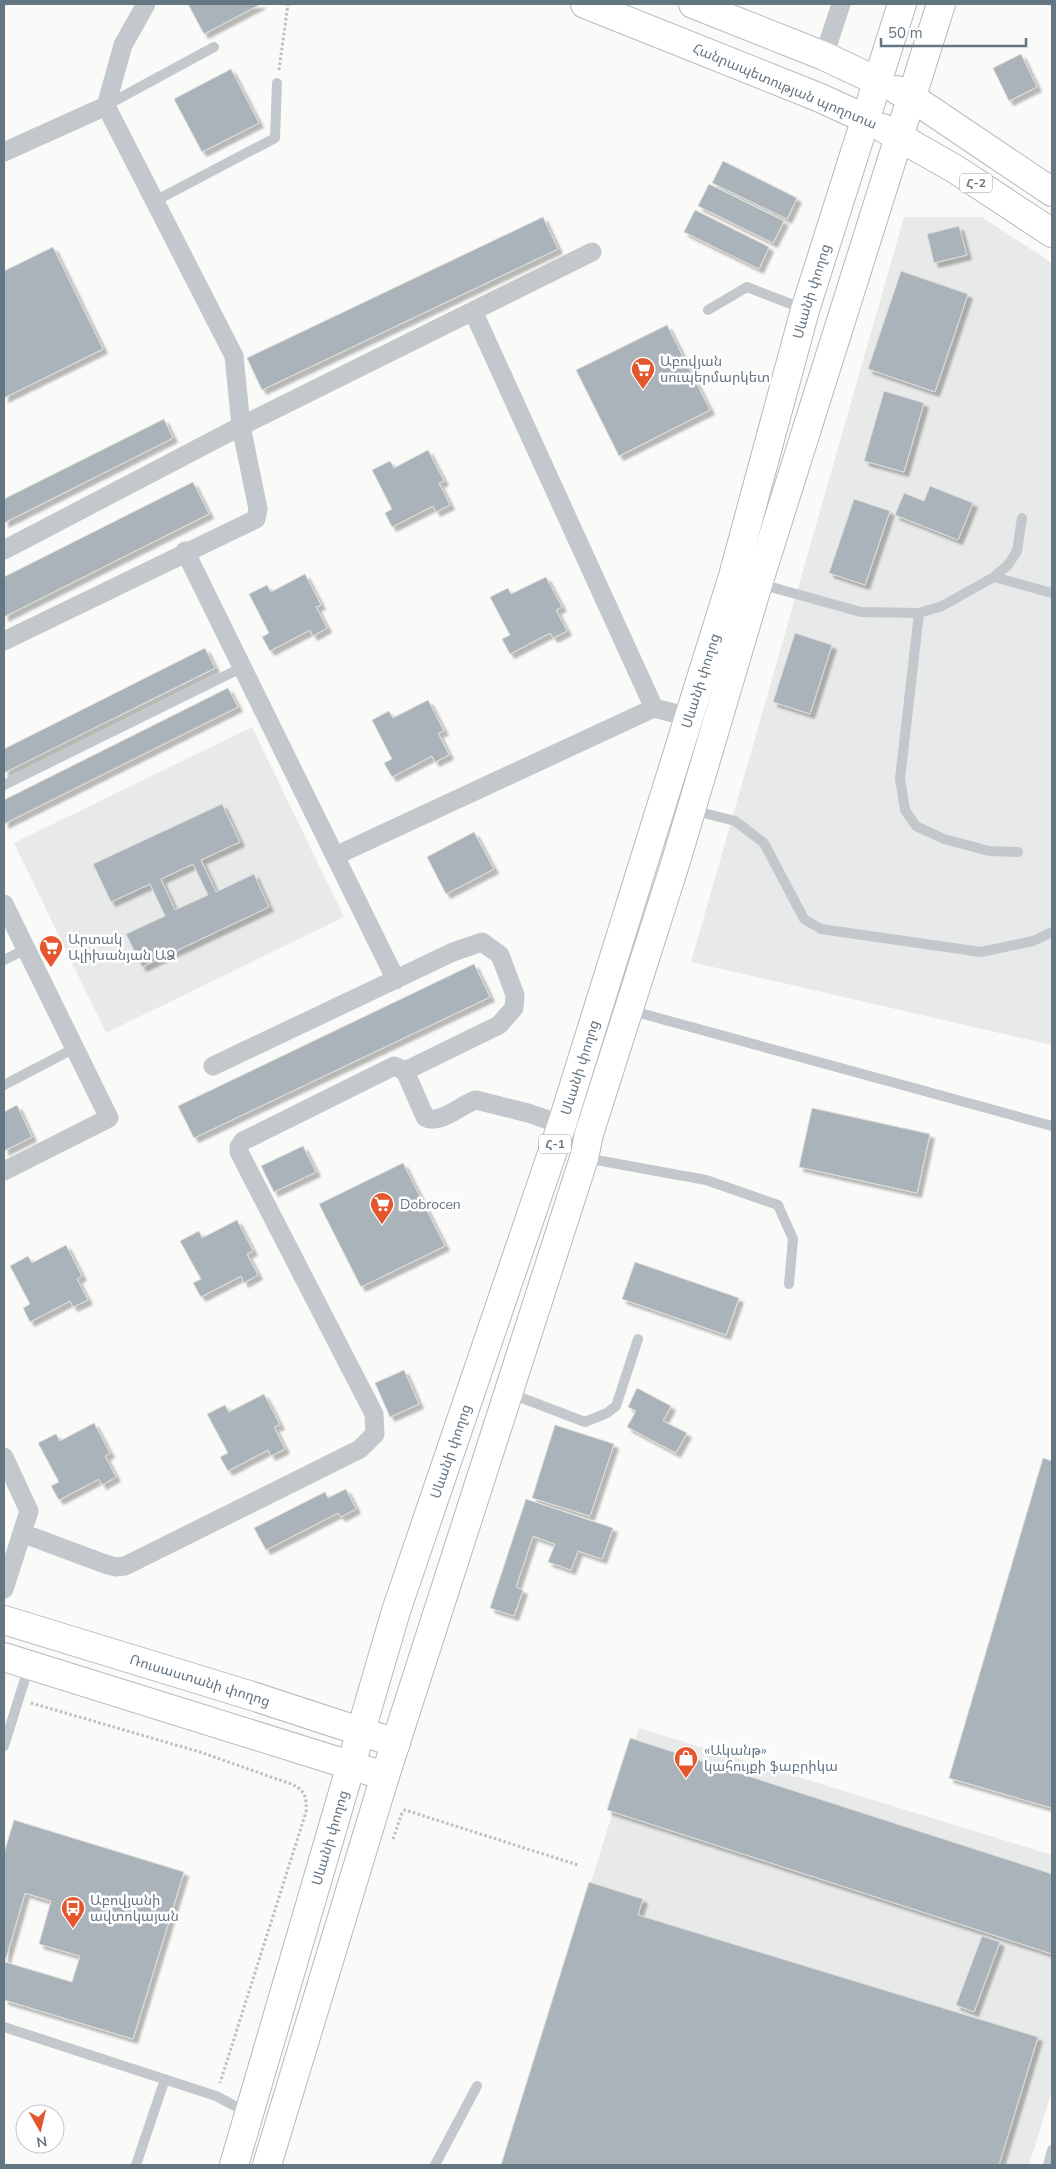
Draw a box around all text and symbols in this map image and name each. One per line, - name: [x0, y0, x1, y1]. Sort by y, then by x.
- scale bar: [881, 15, 1026, 47]
- text: 50 m: [888, 23, 923, 43]
- street label: Հանրապետության պողոտա: [690, 39, 880, 134]
- road number: Հ-2: [960, 174, 992, 192]
- street label: Սևանի փողոց: [789, 242, 835, 341]
- place label: Աբովյան սուպերմարկետ: [660, 352, 770, 387]
- supermarket icon: Աբովյան սուպերմարկետ: [630, 356, 656, 390]
- street label: Սևանի փողոց: [677, 631, 725, 731]
- place label: Արտակ Ալիխանյան ԱՁ: [68, 930, 176, 965]
- supermarket icon: Արտակ Ալիխանյան ԱՁ: [38, 934, 64, 968]
- street label: Սևանի փողոց: [556, 1018, 604, 1117]
- road number: Հ-1: [539, 1134, 571, 1154]
- supermarket icon: Dobrocen: [369, 1191, 395, 1225]
- place label: Dobrocen: [400, 1195, 461, 1214]
- street label: Սևանի փողոց: [426, 1402, 476, 1501]
- street label: Ռուսաստանի փողոց: [127, 1650, 273, 1711]
- place label: «Ականթ» կահույքի ֆաբրիկա: [704, 1741, 838, 1776]
- shop icon: «Ականթ» կահույքի ֆաբրիկա: [673, 1745, 699, 1779]
- street label: Սևանի փողոց: [307, 1788, 353, 1888]
- place label: Աբովյանի ավտոկայան: [90, 1891, 179, 1926]
- bus stop icon: Աբովյանի ավտոկայան: [60, 1895, 86, 1929]
- north arrow: [15, 2104, 65, 2154]
- text: N: [35, 2131, 48, 2152]

